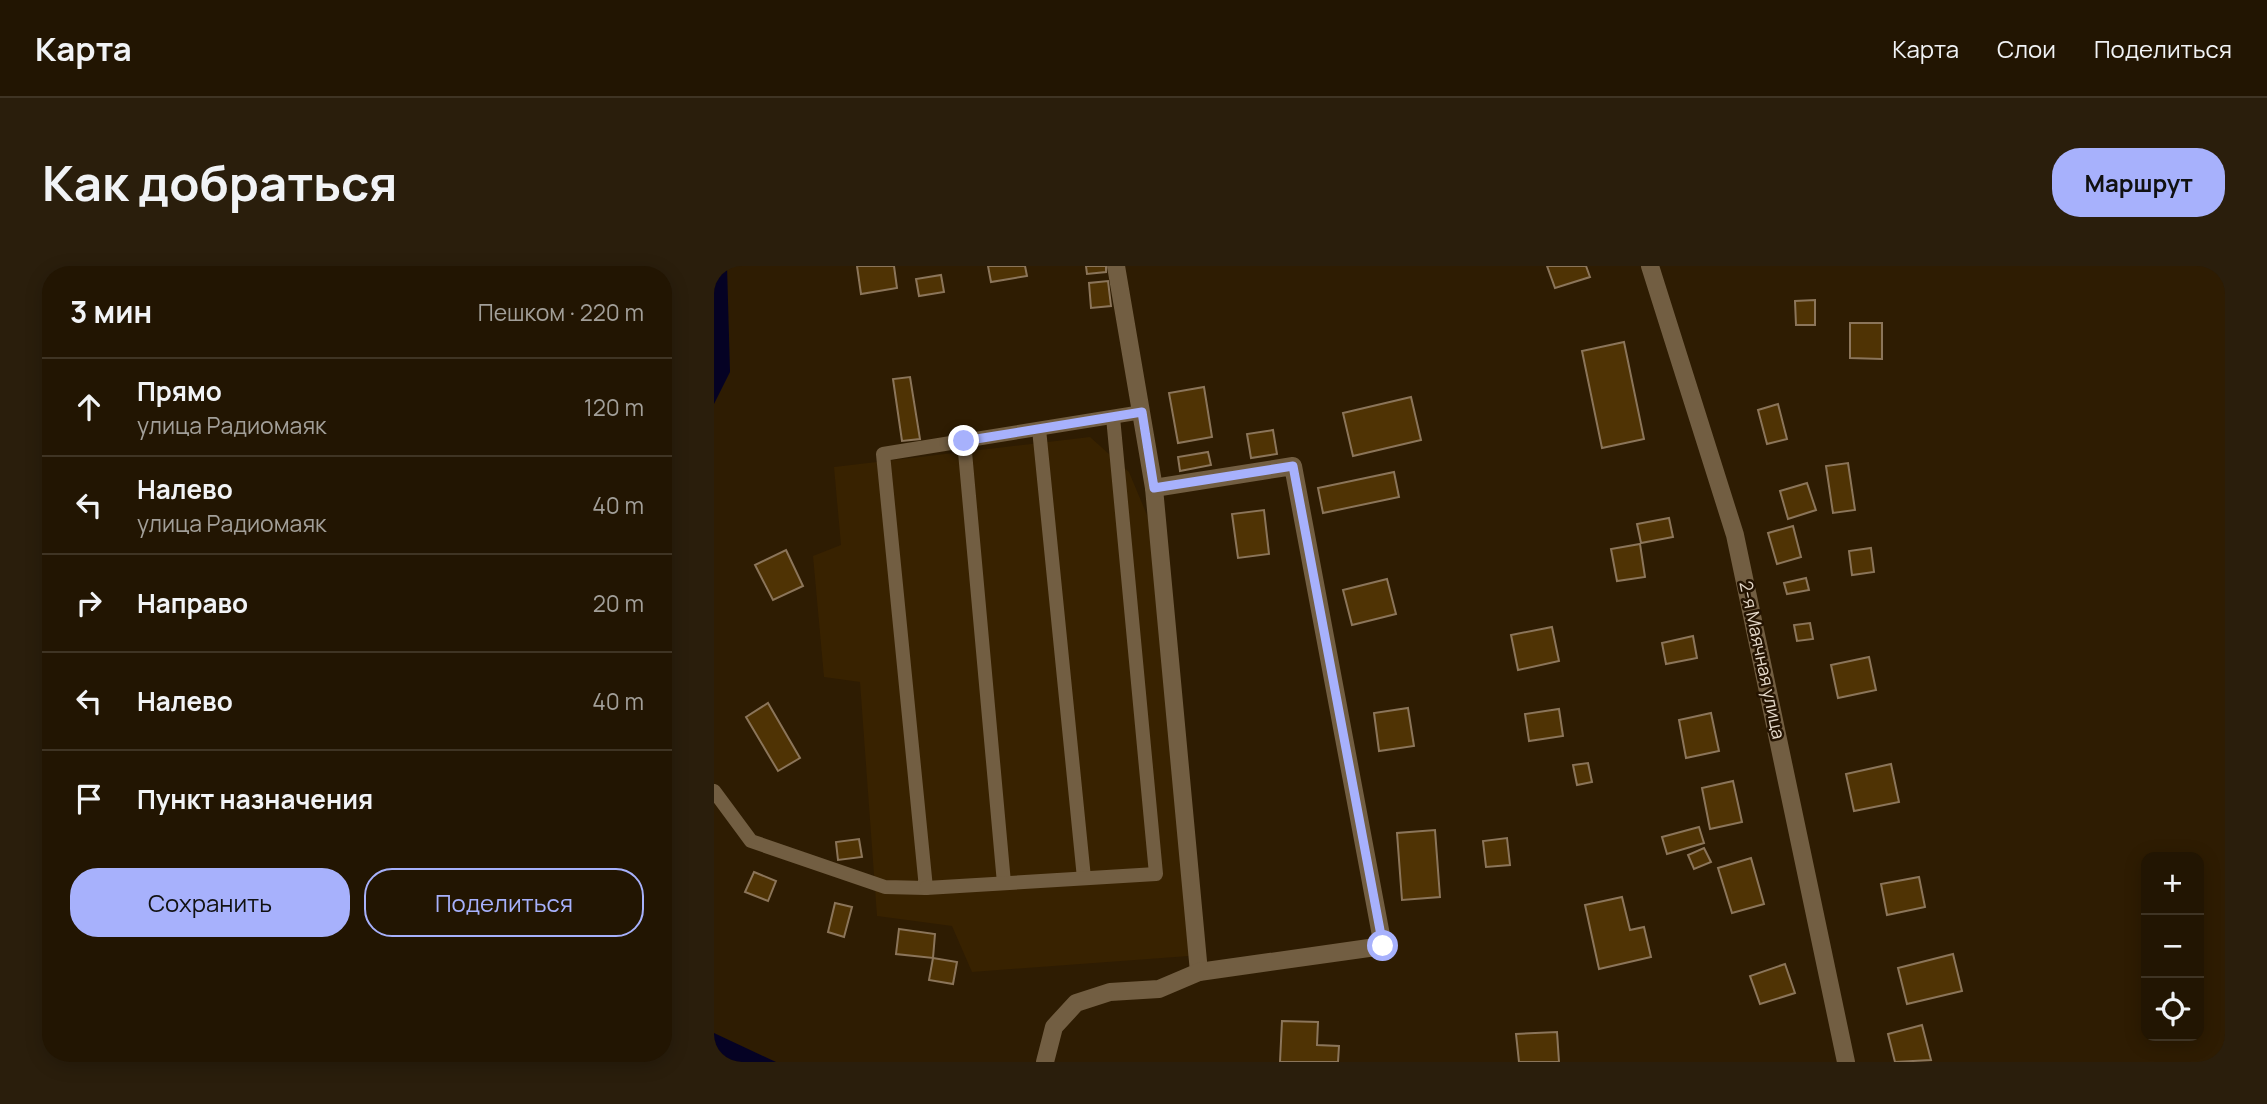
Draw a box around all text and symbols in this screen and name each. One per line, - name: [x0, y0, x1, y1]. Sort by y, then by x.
- text: Карта: [35, 26, 132, 71]
- text: Карта: [1892, 32, 1959, 65]
- text: Слои: [1997, 32, 2056, 65]
- text: Поделиться: [2094, 32, 2232, 65]
- button: Маршрут: [2052, 148, 2225, 217]
- text: Как добраться: [42, 149, 397, 216]
- text: 3 мин: [70, 291, 152, 332]
- text: Пешком · 220 m: [478, 296, 644, 328]
- text: Прямо: [137, 373, 222, 409]
- icon: ahead: [70, 388, 108, 426]
- text: 120 m: [584, 391, 644, 423]
- text: улица Радиомаяк: [137, 409, 327, 441]
- route end: [948, 425, 979, 456]
- text: Налево: [137, 471, 233, 507]
- icon: left: [70, 486, 108, 524]
- text: 40 m: [592, 489, 644, 521]
- text: улица Радиомаяк: [137, 507, 327, 539]
- street label: 2-я Маячная улица: [1734, 578, 1791, 741]
- icon: right: [70, 584, 108, 622]
- text: Направо: [137, 585, 248, 621]
- text: 20 m: [593, 587, 644, 619]
- icon: left: [70, 682, 108, 720]
- text: Налево: [137, 683, 233, 719]
- text: 40 m: [592, 685, 644, 717]
- icon: arrive: [70, 780, 108, 818]
- text: Пункт назначения: [137, 781, 373, 817]
- map controls: [2141, 852, 2204, 1041]
- button: +: [2141, 852, 2204, 915]
- button: Сохранить: [70, 868, 350, 937]
- button: Поделиться: [364, 868, 644, 937]
- button: −: [2141, 915, 2204, 978]
- route start: [1367, 930, 1398, 961]
- button: locate: [2141, 978, 2204, 1041]

